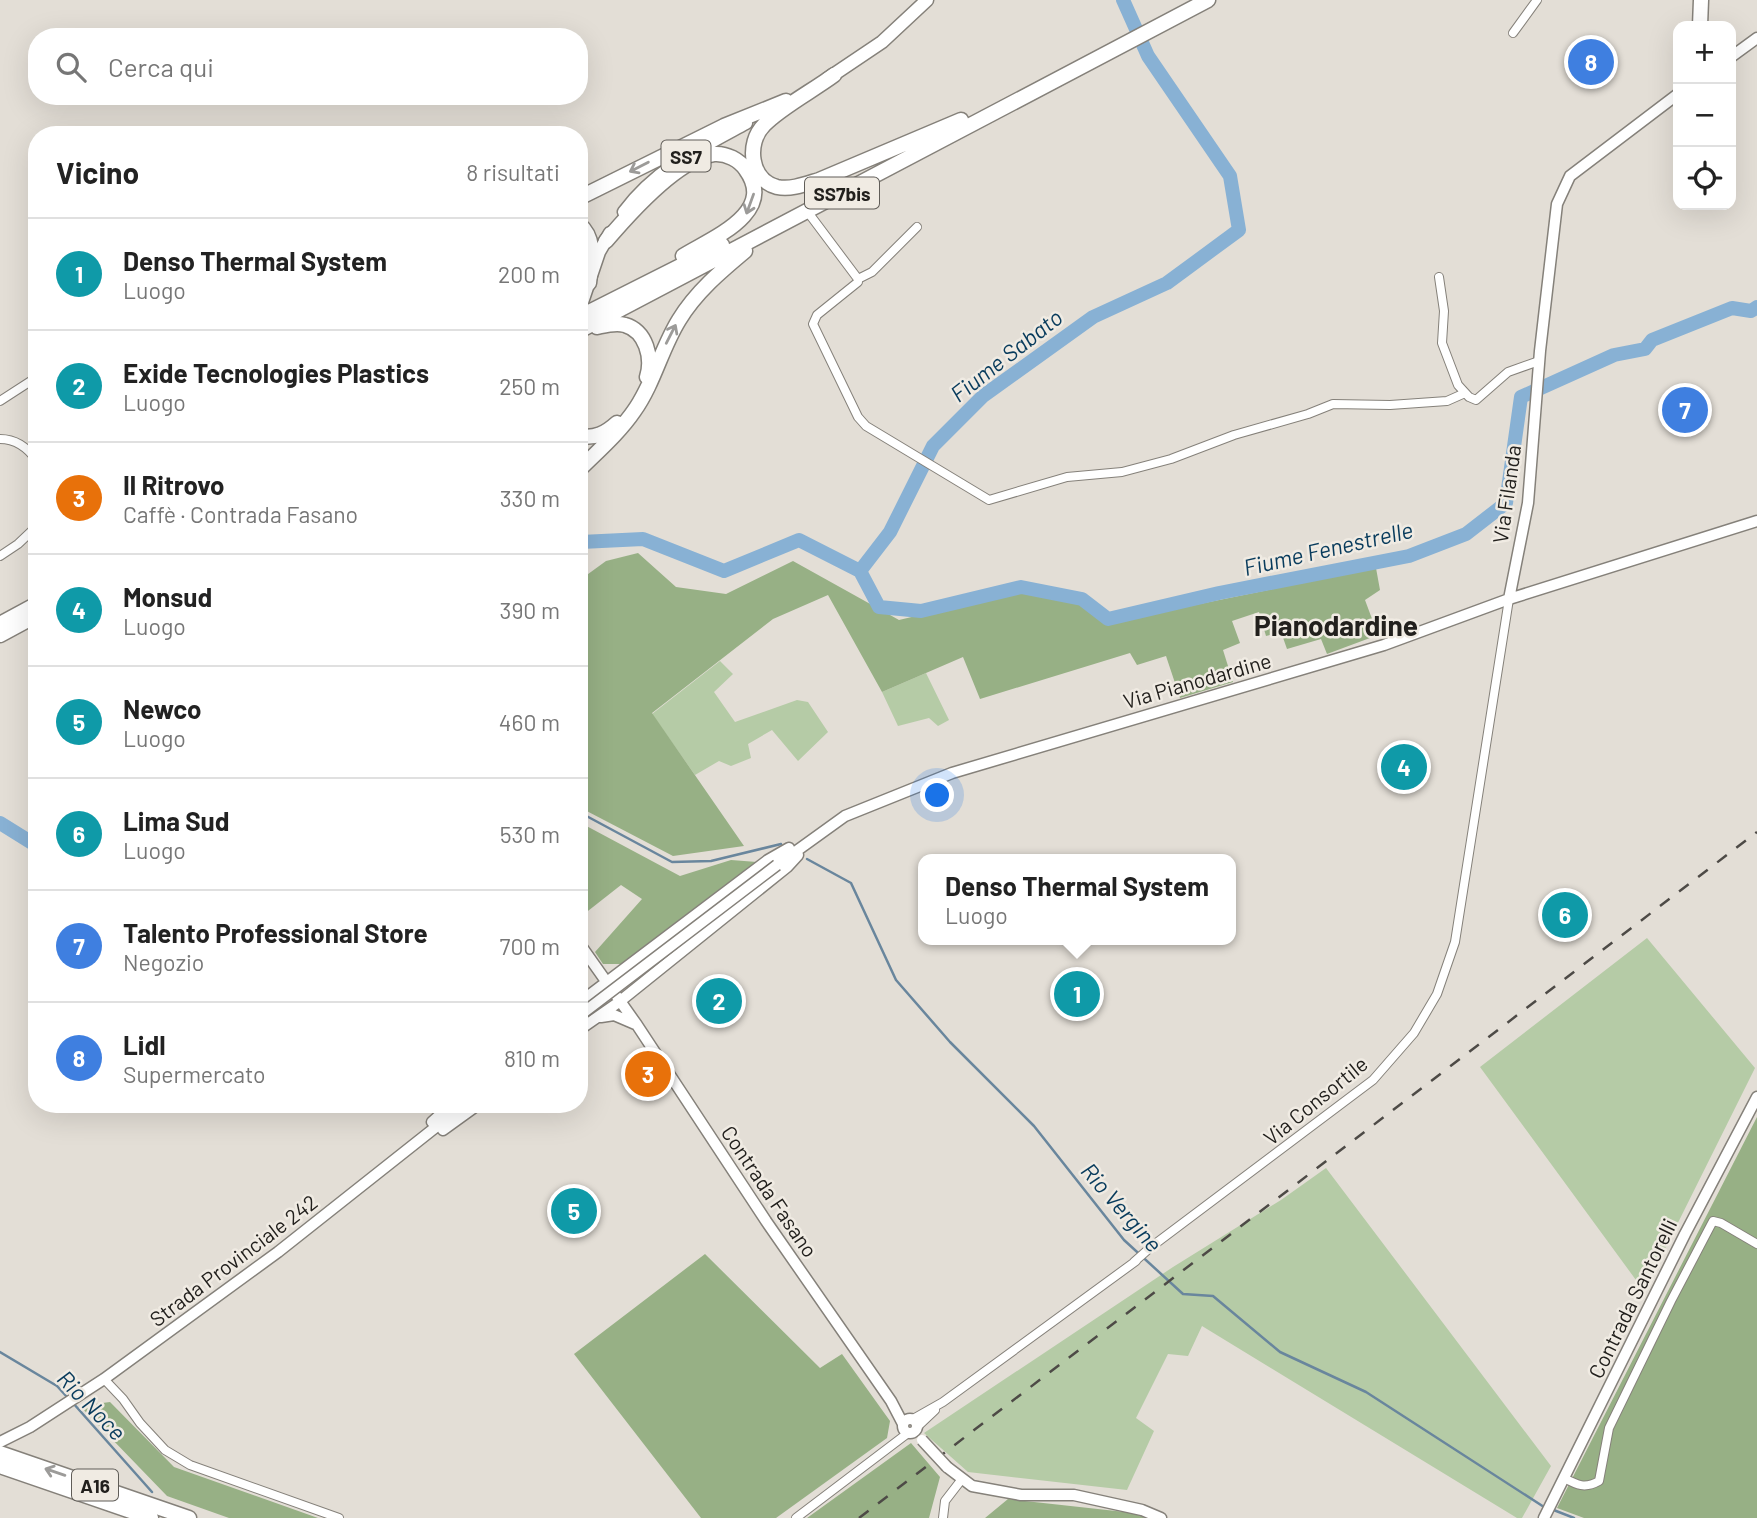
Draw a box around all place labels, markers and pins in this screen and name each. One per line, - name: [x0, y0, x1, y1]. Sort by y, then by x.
- pin: 8: [1568, 36, 1614, 88]
- pin: 7: [1662, 384, 1708, 436]
- pin: 4: [1381, 741, 1427, 793]
- pin: 6: [1542, 889, 1588, 941]
- pin: 1: [1054, 968, 1100, 1020]
- pin: 2: [696, 975, 742, 1027]
- pin: 3: [625, 1048, 671, 1100]
- pin: 5: [551, 1185, 597, 1237]

